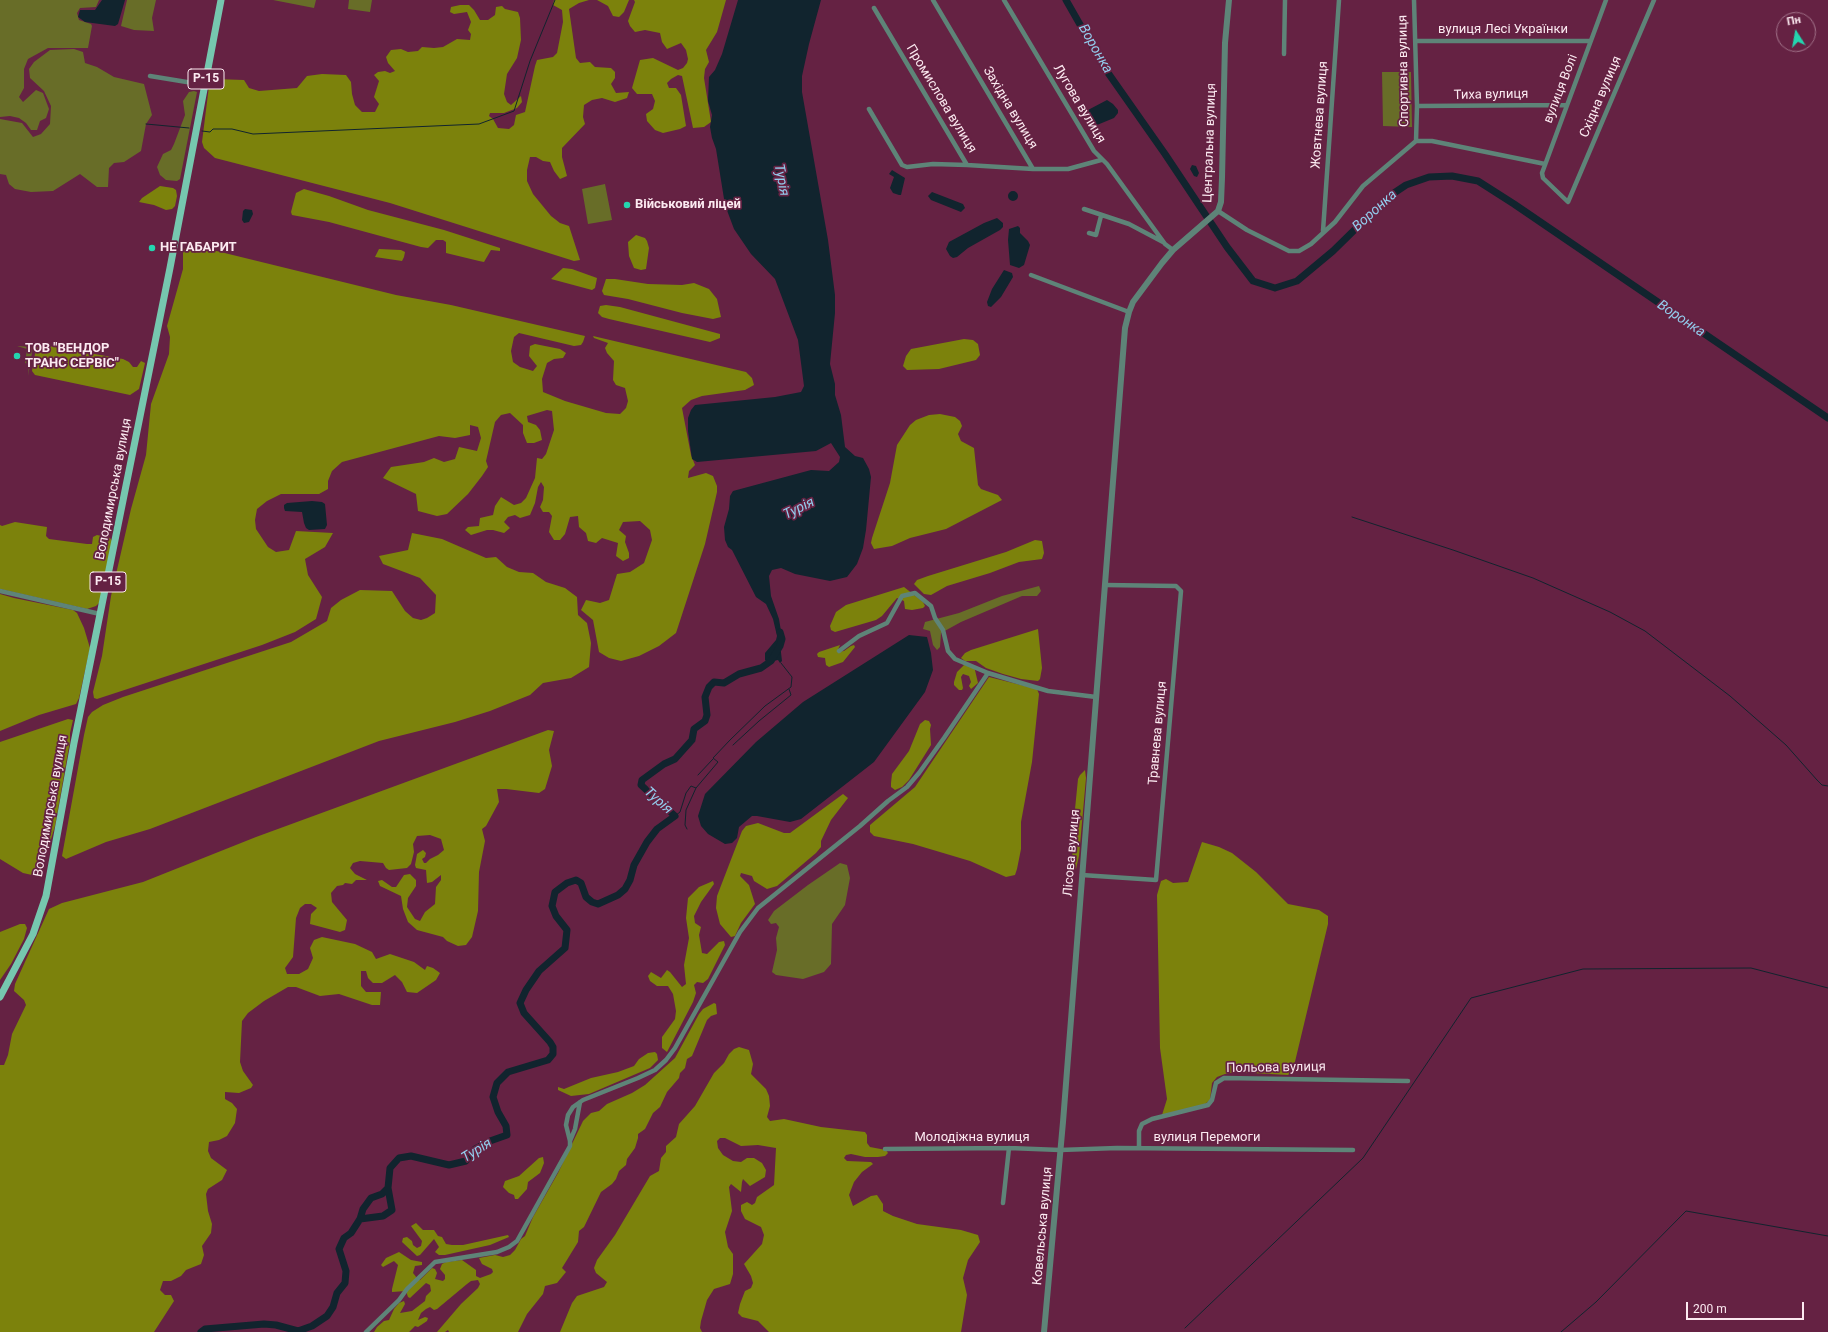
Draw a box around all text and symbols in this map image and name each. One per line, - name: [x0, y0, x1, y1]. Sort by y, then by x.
- north arrow: [1776, 12, 1816, 52]
- text: Пн: [1786, 13, 1802, 28]
- street label: Спортивна вулиця: [1395, 15, 1413, 127]
- water label: Воронка: [1074, 21, 1116, 77]
- street label: вулиця Лесі Українки: [1438, 22, 1568, 38]
- street label: Промислова вулиця: [902, 42, 980, 156]
- street label: вулиця Волі: [1541, 52, 1581, 126]
- street label: Східна вулиця: [1577, 54, 1625, 140]
- street label: Жовтнева вулиця: [1308, 61, 1332, 169]
- street label: Лугова вулиця: [1049, 62, 1109, 146]
- street label: Західна вулиця: [979, 64, 1041, 152]
- road number: Р-15: [188, 69, 224, 89]
- street label: Центральна вулиця: [1200, 83, 1220, 203]
- street label: Тиха вулиця: [1454, 87, 1528, 103]
- water label: Турія: [770, 162, 792, 198]
- water label: Воронка: [1349, 187, 1401, 235]
- place label: Військовий ліцей: [635, 197, 741, 213]
- marker: Військовий ліцей: [622, 200, 632, 210]
- place label: НЕ ГАБАРИТ: [160, 240, 237, 256]
- marker: НЕ ГАБАРИТ: [147, 243, 157, 253]
- water label: Воронка: [1654, 297, 1708, 341]
- place label: ТОВ "ВЕНДОР ТРАНС СЕРВІС": [25, 341, 119, 372]
- marker: ТОВ "ВЕНДОР ТРАНС СЕРВІС": [12, 351, 22, 361]
- street label: Володимирська вулиця: [93, 417, 135, 561]
- water label: Турія: [781, 494, 817, 524]
- road number: Р-15: [90, 572, 126, 592]
- street label: Травнева вулиця: [1146, 680, 1170, 786]
- street label: Володимирська вулиця: [31, 734, 71, 878]
- water label: Турія: [640, 784, 676, 818]
- street label: Лісова вулиця: [1060, 809, 1084, 897]
- street label: Польова вулиця: [1226, 1059, 1326, 1077]
- street label: Молодіжна вулиця: [914, 1130, 1030, 1146]
- street label: вулиця Перемоги: [1154, 1130, 1260, 1146]
- water label: Турія: [459, 1135, 495, 1167]
- street label: Ковельська вулиця: [1030, 1166, 1056, 1286]
- scale bar: [1688, 1294, 1806, 1320]
- text: 200 m: [1693, 1302, 1727, 1316]

